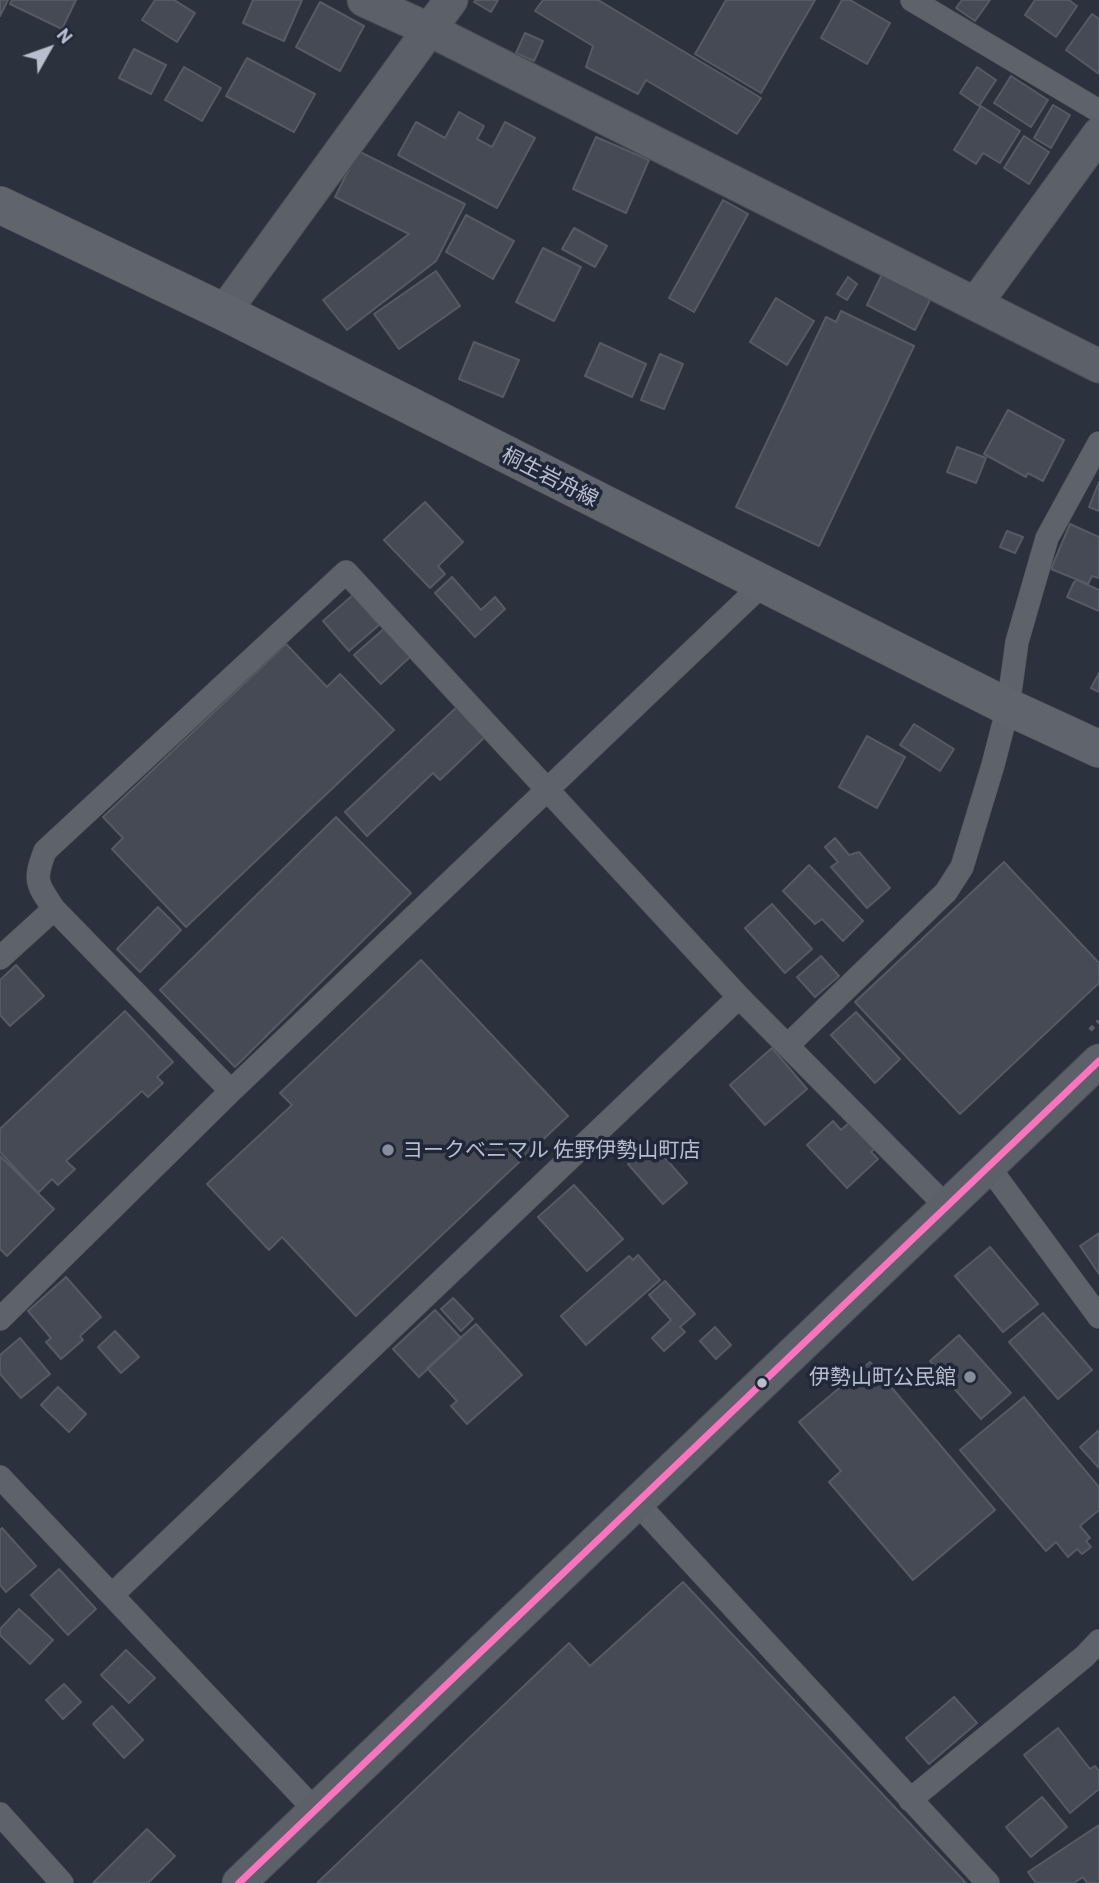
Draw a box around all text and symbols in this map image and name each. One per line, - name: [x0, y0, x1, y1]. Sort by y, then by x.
- north arrow: [14, 14, 84, 84]
- text: N: [53, 23, 78, 47]
- street label: 桐生岩舟線: [498, 442, 602, 512]
- place label: ヨークベニマル 佐野伊勢山町店: [402, 1137, 700, 1163]
- marker: ヨークベニマル 佐野伊勢山町店: [380, 1142, 396, 1158]
- place label: 伊勢山町公民館: [809, 1364, 956, 1390]
- marker: 伊勢山町公民館: [962, 1369, 978, 1385]
- unlabelled marker: [755, 1376, 769, 1390]

